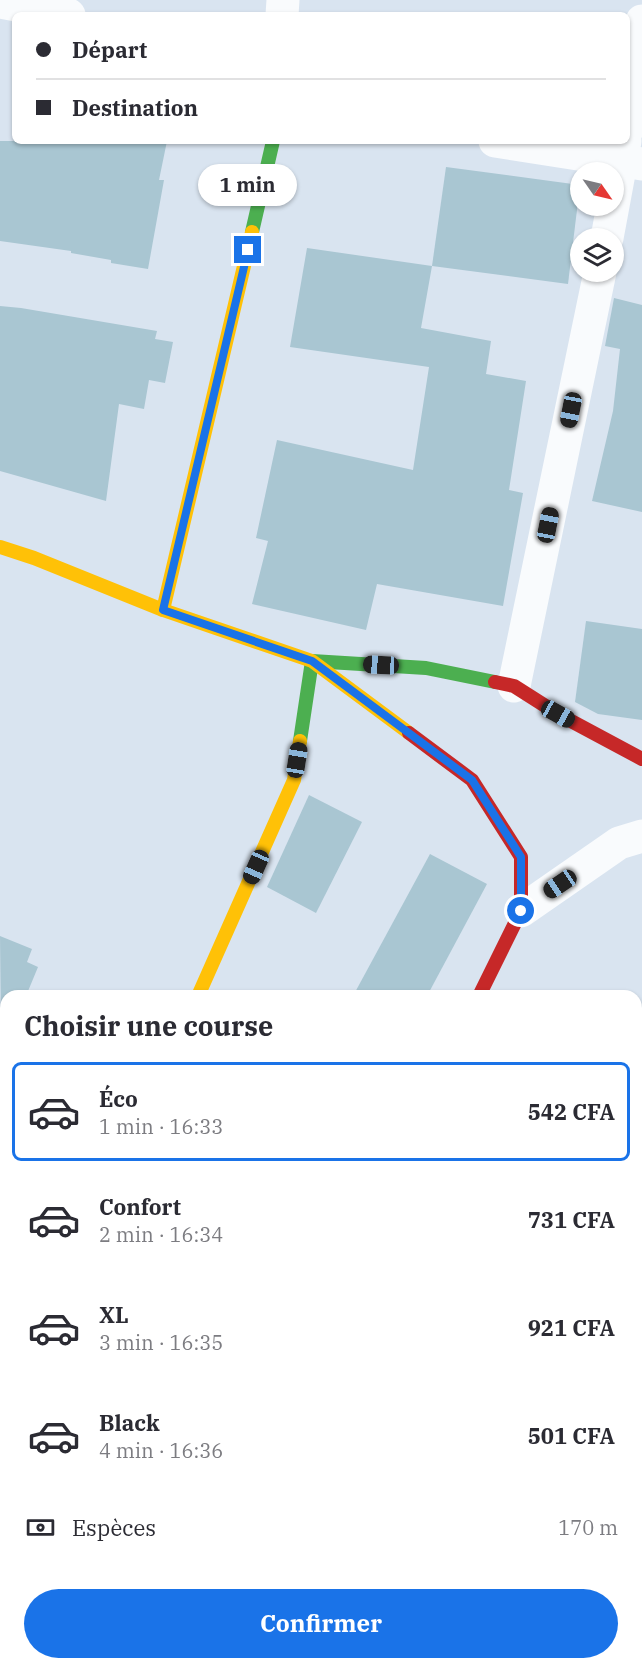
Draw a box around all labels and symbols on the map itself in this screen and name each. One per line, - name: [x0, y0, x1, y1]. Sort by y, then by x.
- north arrow: [570, 162, 624, 216]
- callout: 1 min: [198, 163, 298, 205]
- route end: [234, 236, 261, 263]
- car: [559, 391, 583, 429]
- car: [536, 506, 560, 544]
- car: [363, 655, 399, 675]
- car: [538, 697, 578, 731]
- car: [285, 741, 309, 779]
- car: [240, 847, 272, 887]
- car: [540, 866, 580, 902]
- route start: [507, 897, 534, 924]

